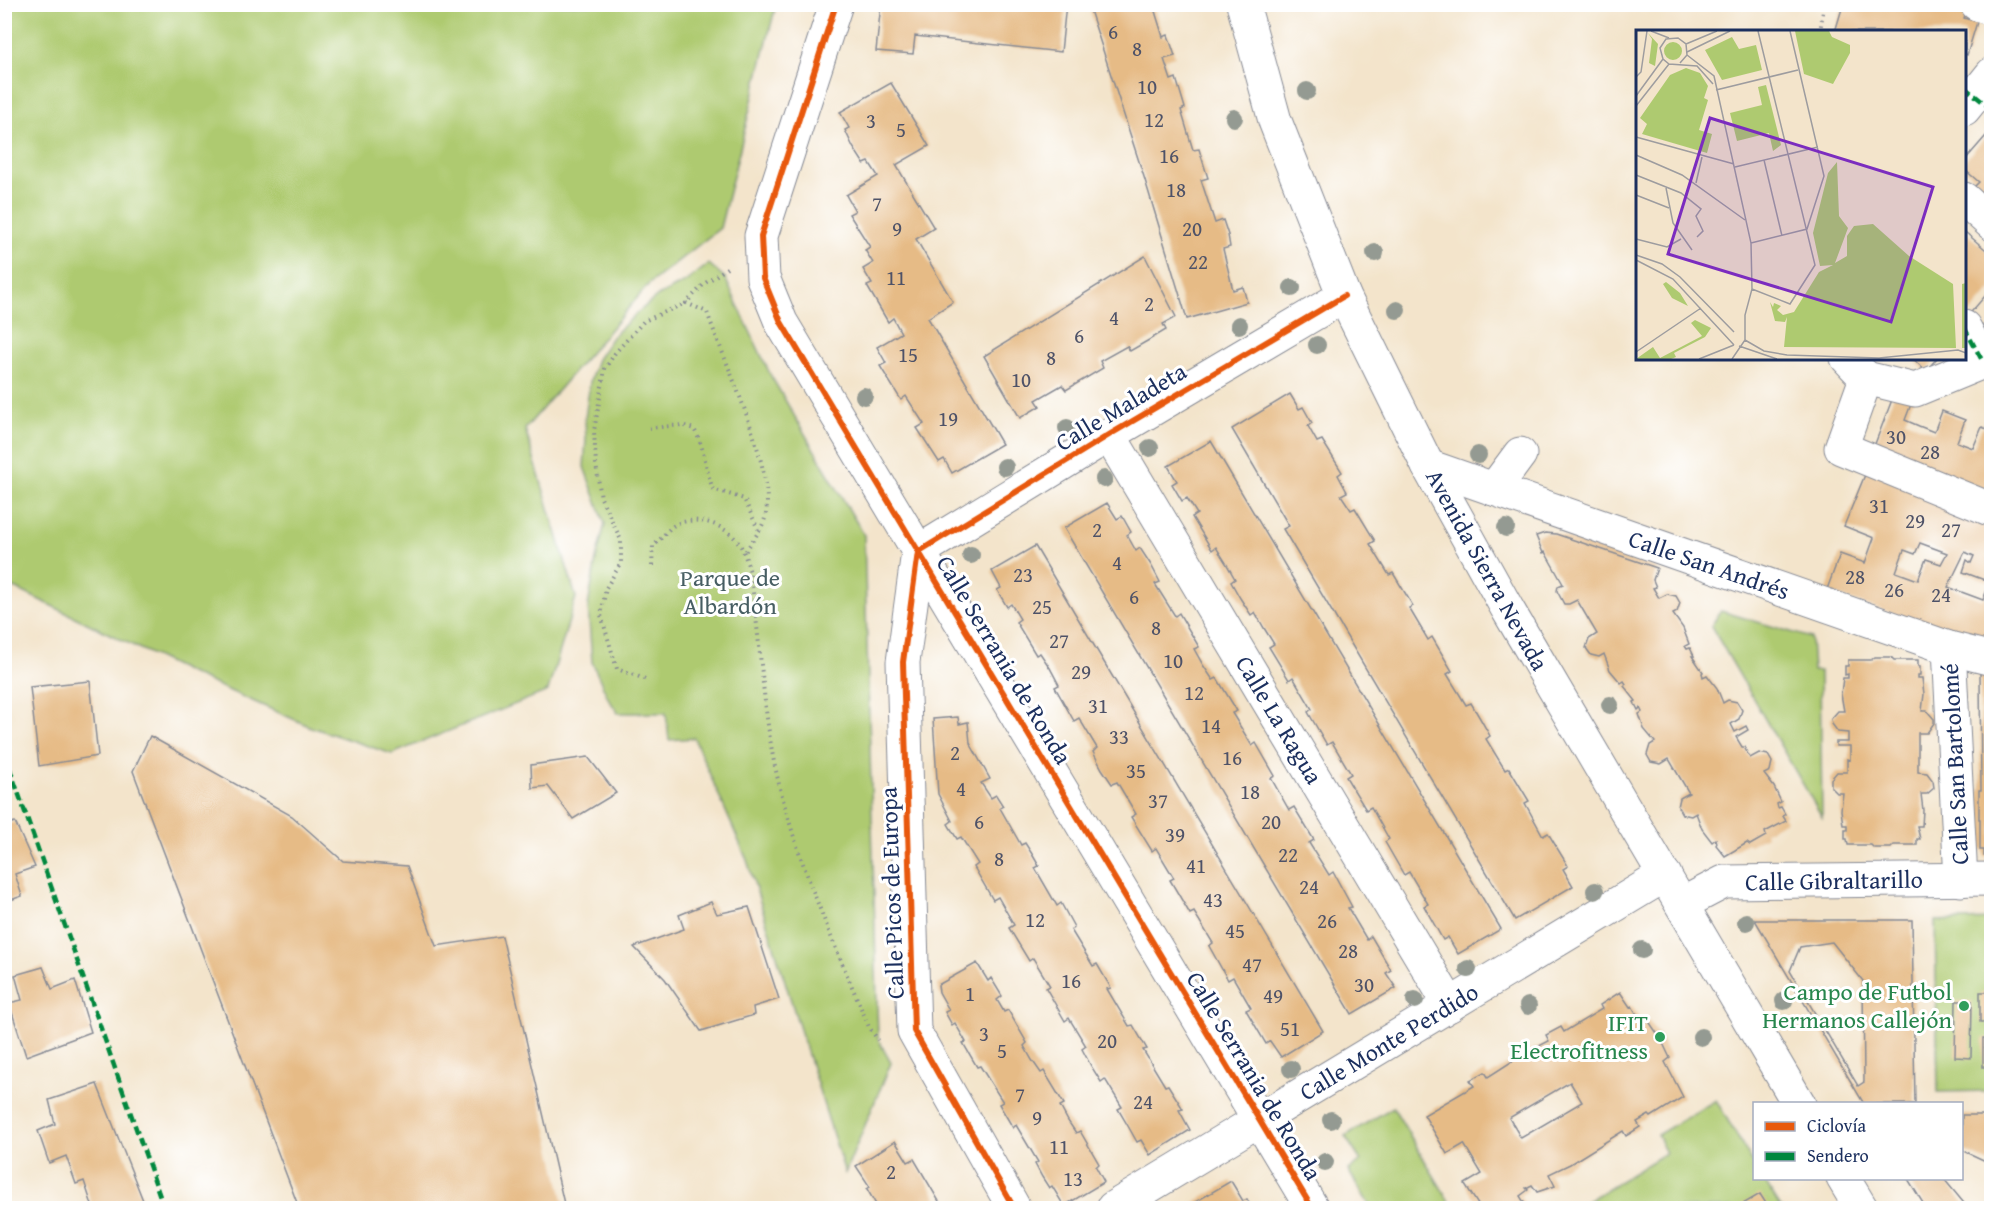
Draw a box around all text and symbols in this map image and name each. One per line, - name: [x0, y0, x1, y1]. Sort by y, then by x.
- house number: 6: [1108, 16, 1118, 47]
- inset map: [1636, 30, 1966, 360]
- house number: 8: [1132, 33, 1142, 64]
- house number: 10: [1137, 71, 1157, 102]
- house number: 12: [1144, 104, 1164, 135]
- house number: 3: [866, 105, 876, 136]
- house number: 5: [896, 114, 906, 145]
- house number: 16: [1159, 140, 1179, 171]
- house number: 18: [1166, 174, 1186, 205]
- house number: 7: [872, 188, 882, 219]
- house number: 9: [892, 213, 902, 244]
- house number: 20: [1182, 213, 1202, 244]
- house number: 22: [1188, 246, 1208, 277]
- house number: 11: [886, 262, 906, 293]
- house number: 2: [1144, 288, 1154, 319]
- house number: 4: [1109, 302, 1119, 333]
- house number: 6: [1074, 320, 1084, 351]
- house number: 15: [898, 339, 918, 370]
- house number: 8: [1046, 342, 1056, 373]
- street label: Calle Maladeta: [1049, 353, 1193, 460]
- house number: 10: [1011, 364, 1031, 395]
- house number: 19: [938, 403, 958, 434]
- house number: 30: [1886, 421, 1906, 452]
- house number: 28: [1920, 436, 1940, 467]
- street label: Avenida Sierra Nevada: [1417, 463, 1558, 677]
- house number: 31: [1869, 490, 1889, 521]
- house number: 29: [1905, 505, 1925, 536]
- house number: 2: [1092, 514, 1102, 545]
- house number: 27: [1941, 514, 1961, 545]
- street label: Calle San Andrés: [1624, 521, 1794, 608]
- house number: 4: [1112, 547, 1122, 578]
- street label: Calle Serrania de Ronda: [928, 549, 1081, 771]
- house number: 23: [1013, 559, 1033, 590]
- park label: Parque de Albardón: [680, 560, 780, 623]
- house number: 28: [1845, 561, 1865, 592]
- house number: 26: [1884, 574, 1904, 605]
- house number: 24: [1931, 579, 1951, 610]
- house number: 6: [1129, 581, 1139, 612]
- house number: 25: [1032, 591, 1052, 622]
- house number: 8: [1151, 612, 1161, 643]
- house number: 27: [1049, 625, 1069, 656]
- house number: 10: [1163, 645, 1183, 676]
- street label: Calle La Ragua: [1227, 649, 1332, 791]
- house number: 29: [1071, 656, 1091, 687]
- street label: Calle San Bartolomé: [1932, 662, 1977, 866]
- house number: 12: [1184, 677, 1204, 708]
- house number: 31: [1088, 690, 1108, 721]
- house number: 14: [1201, 710, 1221, 741]
- house number: 33: [1109, 721, 1129, 752]
- house number: 2: [950, 737, 960, 768]
- house number: 16: [1222, 742, 1242, 773]
- house number: 35: [1126, 755, 1146, 786]
- house number: 4: [956, 773, 966, 804]
- house number: 18: [1240, 776, 1260, 807]
- house number: 37: [1148, 785, 1168, 816]
- street label: Calle Picos de Europa: [870, 786, 913, 1000]
- house number: 6: [974, 806, 984, 837]
- house number: 20: [1261, 806, 1281, 837]
- house number: 39: [1165, 819, 1185, 850]
- house number: 22: [1278, 839, 1298, 870]
- house number: 8: [994, 843, 1004, 874]
- house number: 41: [1186, 850, 1206, 881]
- street label: Calle Gibraltarillo: [1745, 861, 1923, 900]
- house number: 24: [1299, 871, 1319, 902]
- house number: 43: [1203, 884, 1223, 915]
- house number: 12: [1025, 904, 1045, 935]
- house number: 26: [1317, 905, 1337, 936]
- house number: 45: [1225, 915, 1245, 946]
- house number: 28: [1338, 935, 1358, 966]
- house number: 47: [1242, 949, 1262, 980]
- house number: 16: [1061, 965, 1081, 996]
- street label: Calle Serrania de Ronda: [1178, 965, 1331, 1187]
- house number: 30: [1354, 969, 1374, 1000]
- street label: Calle Monte Perdido: [1293, 974, 1485, 1109]
- place label: Campo de Futbol Hermanos Callejón: [1762, 974, 1953, 1037]
- house number: 1: [965, 978, 975, 1009]
- house number: 49: [1263, 980, 1283, 1011]
- marker: Campo de Futbol Hermanos Callejón: [1957, 999, 1971, 1013]
- place label: IFIT Electrofitness: [1510, 1005, 1648, 1068]
- house number: 51: [1280, 1013, 1300, 1044]
- house number: 3: [979, 1018, 989, 1049]
- house number: 20: [1097, 1025, 1117, 1056]
- marker: IFIT Electrofitness: [1653, 1030, 1667, 1044]
- house number: 5: [997, 1035, 1007, 1066]
- house number: 7: [1015, 1079, 1025, 1110]
- house number: 24: [1133, 1086, 1153, 1117]
- house number: 9: [1032, 1102, 1042, 1133]
- legend: [1753, 1102, 1963, 1180]
- text: Ciclovía: [1807, 1112, 1866, 1139]
- house number: 11: [1049, 1131, 1069, 1162]
- text: Sendero: [1807, 1142, 1869, 1169]
- house number: 2: [886, 1156, 896, 1187]
- house number: 13: [1063, 1163, 1083, 1194]

